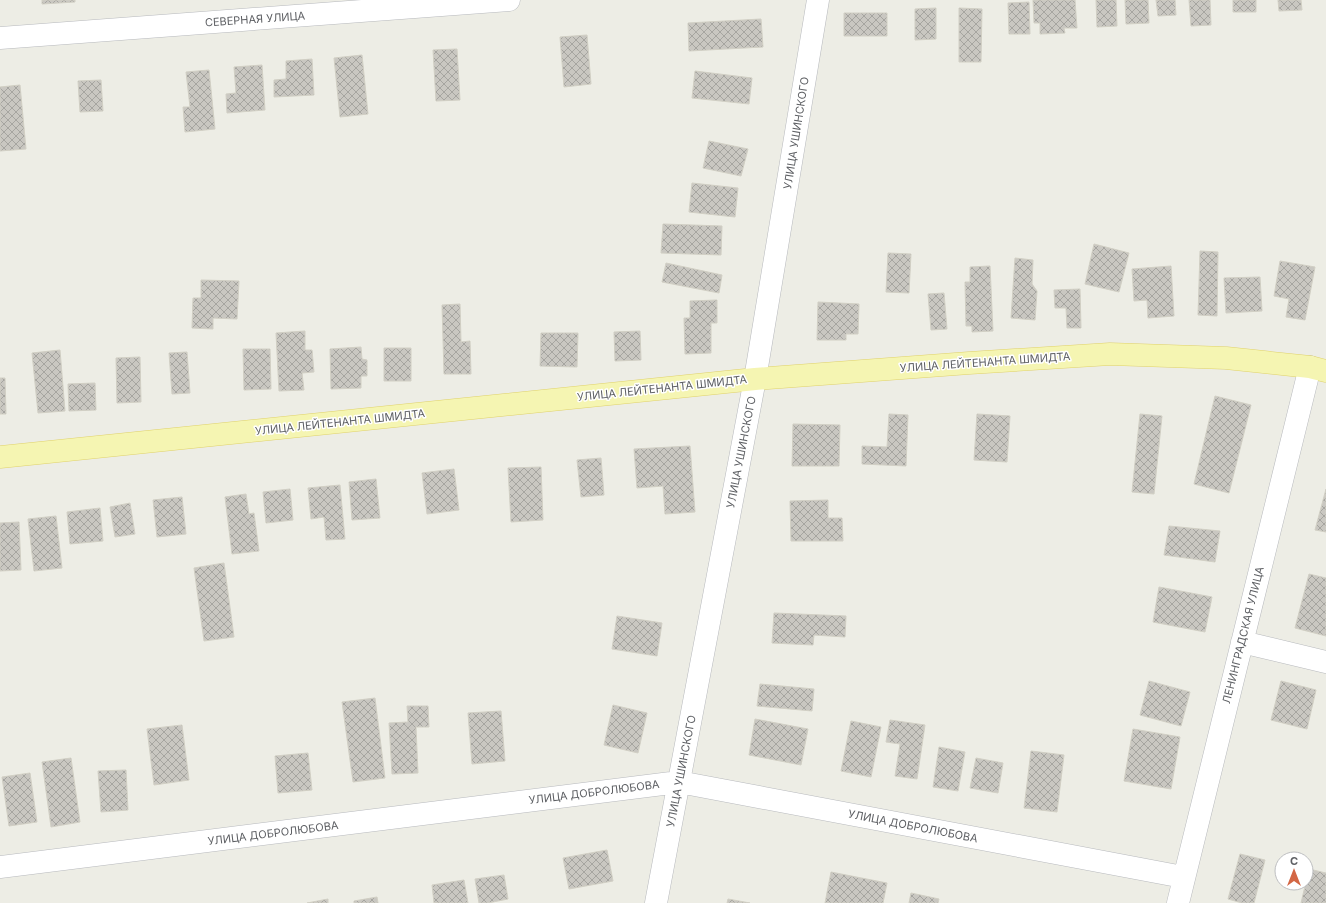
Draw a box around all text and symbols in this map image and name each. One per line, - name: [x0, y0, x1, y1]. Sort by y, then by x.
- street label: СЕВЕРНАЯ УЛИЦА: [204, 8, 306, 29]
- street label: УЛИЦА УШИНСКОГО: [780, 76, 812, 190]
- street label: УЛИЦА ЛЕЙТЕНАНТА ШМИДТА: [899, 349, 1071, 375]
- street label: УЛИЦА ЛЕЙТЕНАНТА ШМИДТА: [576, 372, 748, 404]
- street label: УЛИЦА УШИНСКОГО: [723, 395, 759, 509]
- street label: УЛИЦА ЛЕЙТЕНАНТА ШМИДТА: [254, 406, 426, 438]
- street label: ЛЕНИНГРАДСКАЯ УЛИЦА: [1219, 565, 1267, 705]
- street label: УЛИЦА УШИНСКОГО: [663, 714, 699, 828]
- street label: УЛИЦА ДОБРОЛЮБОВА: [528, 777, 661, 807]
- street label: УЛИЦА ДОБРОЛЮБОВА: [847, 807, 979, 846]
- street label: УЛИЦА ДОБРОЛЮБОВА: [207, 818, 340, 848]
- north arrow: [1274, 851, 1314, 891]
- text: С: [1290, 854, 1298, 868]

